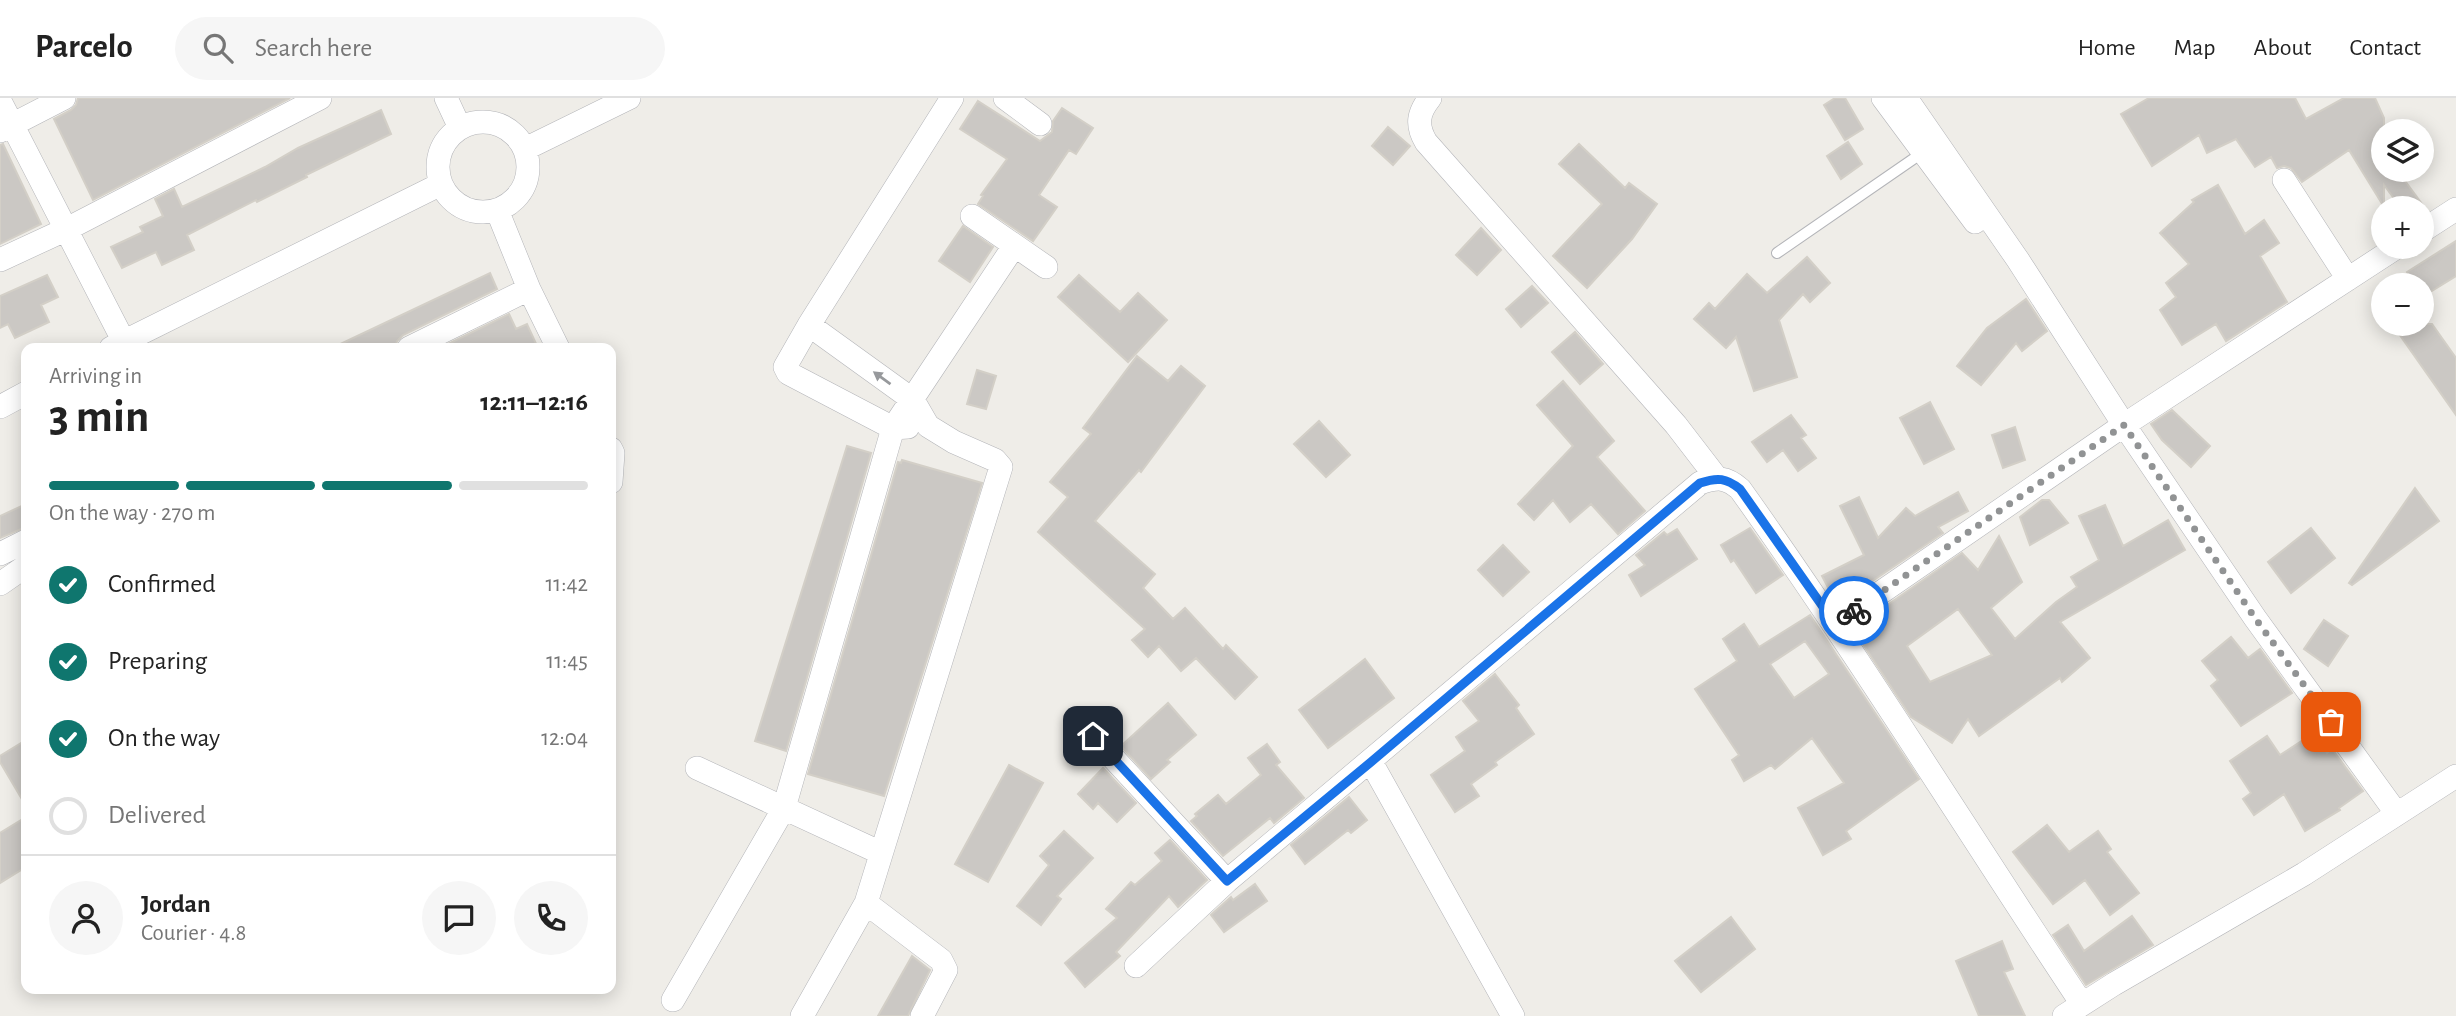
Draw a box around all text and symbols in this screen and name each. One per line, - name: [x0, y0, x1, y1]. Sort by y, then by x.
- search box: [175, 17, 665, 80]
- icon: search: [199, 29, 237, 67]
- text: Parcelo: [35, 31, 133, 64]
- text: Search here: [255, 35, 372, 61]
- text: Home: [2078, 36, 2136, 60]
- text: Map: [2174, 36, 2216, 60]
- text: About: [2254, 36, 2311, 60]
- text: Contact: [2349, 36, 2421, 60]
- map controls: [2371, 119, 2434, 336]
- button: layers: [2371, 119, 2434, 182]
- button: +: [2371, 196, 2434, 259]
- button: −: [2371, 273, 2434, 336]
- text: Arriving in: [49, 365, 142, 388]
- one-way arrow: [873, 371, 891, 385]
- text: 12:11–12:16: [480, 389, 588, 415]
- text: 3 min: [49, 394, 149, 440]
- text: On the way · 270 m: [49, 502, 216, 525]
- icon: check: [49, 566, 87, 604]
- text: Confirmed: [108, 571, 216, 597]
- text: 11:42: [545, 573, 588, 596]
- courier: [1819, 576, 1889, 646]
- icon: bike: [1835, 592, 1873, 630]
- icon: check: [49, 643, 87, 681]
- text: Preparing: [108, 648, 207, 674]
- text: 11:45: [546, 650, 588, 673]
- pin: [2301, 692, 2361, 752]
- icon: bag: [2312, 703, 2350, 741]
- pin: [1063, 706, 1123, 766]
- icon: home: [1074, 717, 1112, 755]
- icon: check: [49, 720, 87, 758]
- text: On the way: [108, 725, 220, 751]
- text: 12:04: [541, 727, 588, 750]
- text: Delivered: [108, 802, 206, 828]
- button: person: [49, 881, 123, 955]
- button: chat: [422, 881, 496, 955]
- button: phone: [514, 881, 588, 955]
- text: Jordan: [141, 891, 211, 917]
- text: Courier · 4.8: [141, 922, 246, 945]

